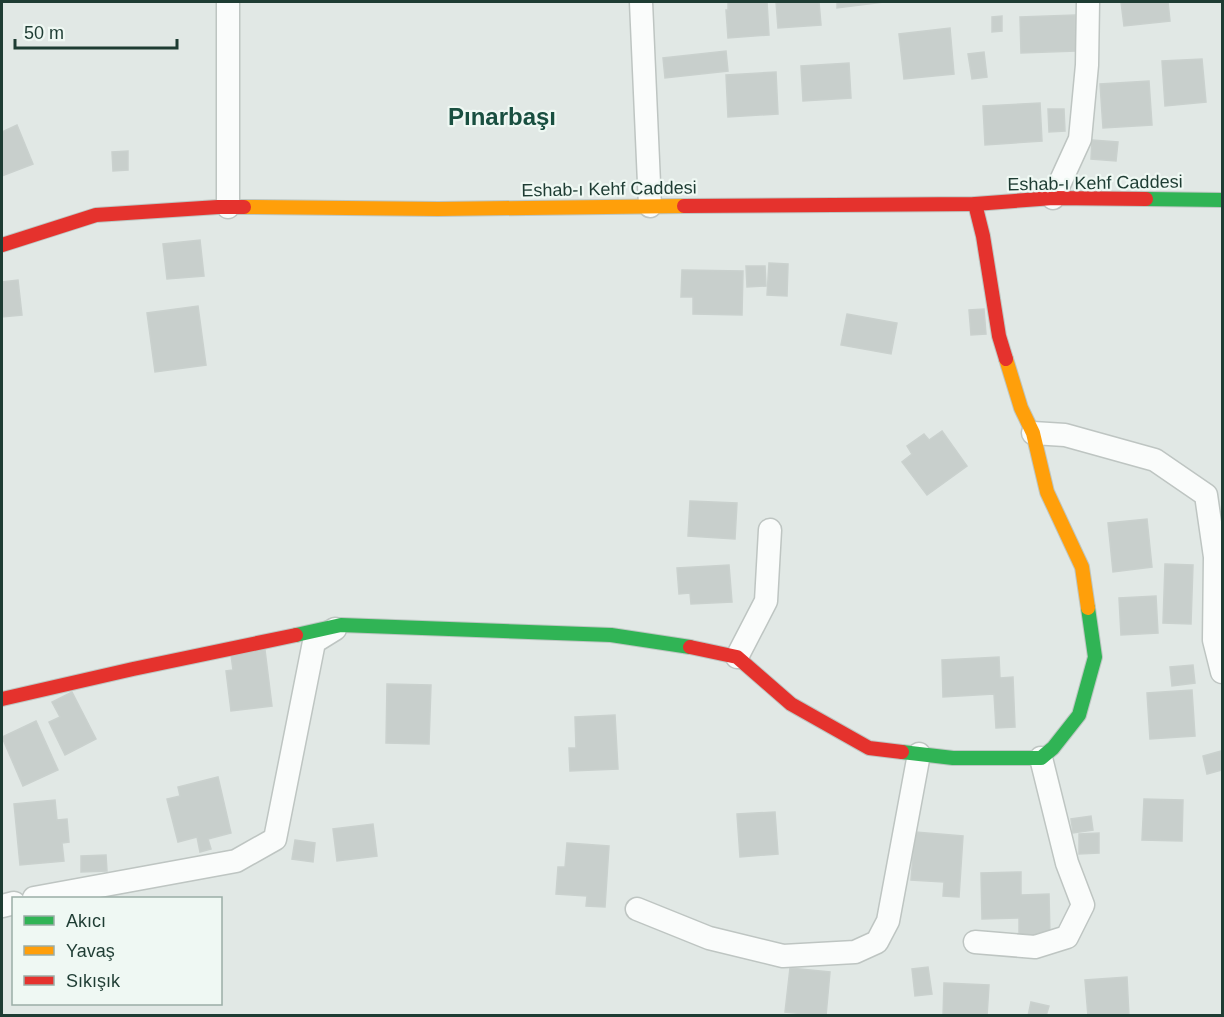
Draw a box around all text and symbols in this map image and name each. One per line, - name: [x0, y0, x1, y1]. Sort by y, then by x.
- scale bar: [15, 12, 177, 50]
- text: 50 m: [24, 23, 64, 43]
- district label: Pınarbaşı: [448, 103, 556, 130]
- street label: Eshab-ı Kehf Caddesi: [1007, 171, 1183, 195]
- street label: Eshab-ı Kehf Caddesi: [521, 177, 697, 201]
- legend: [12, 897, 222, 1005]
- text: Akıcı: [66, 911, 106, 931]
- text: Yavaş: [66, 941, 115, 961]
- text: Sıkışık: [66, 971, 121, 991]

